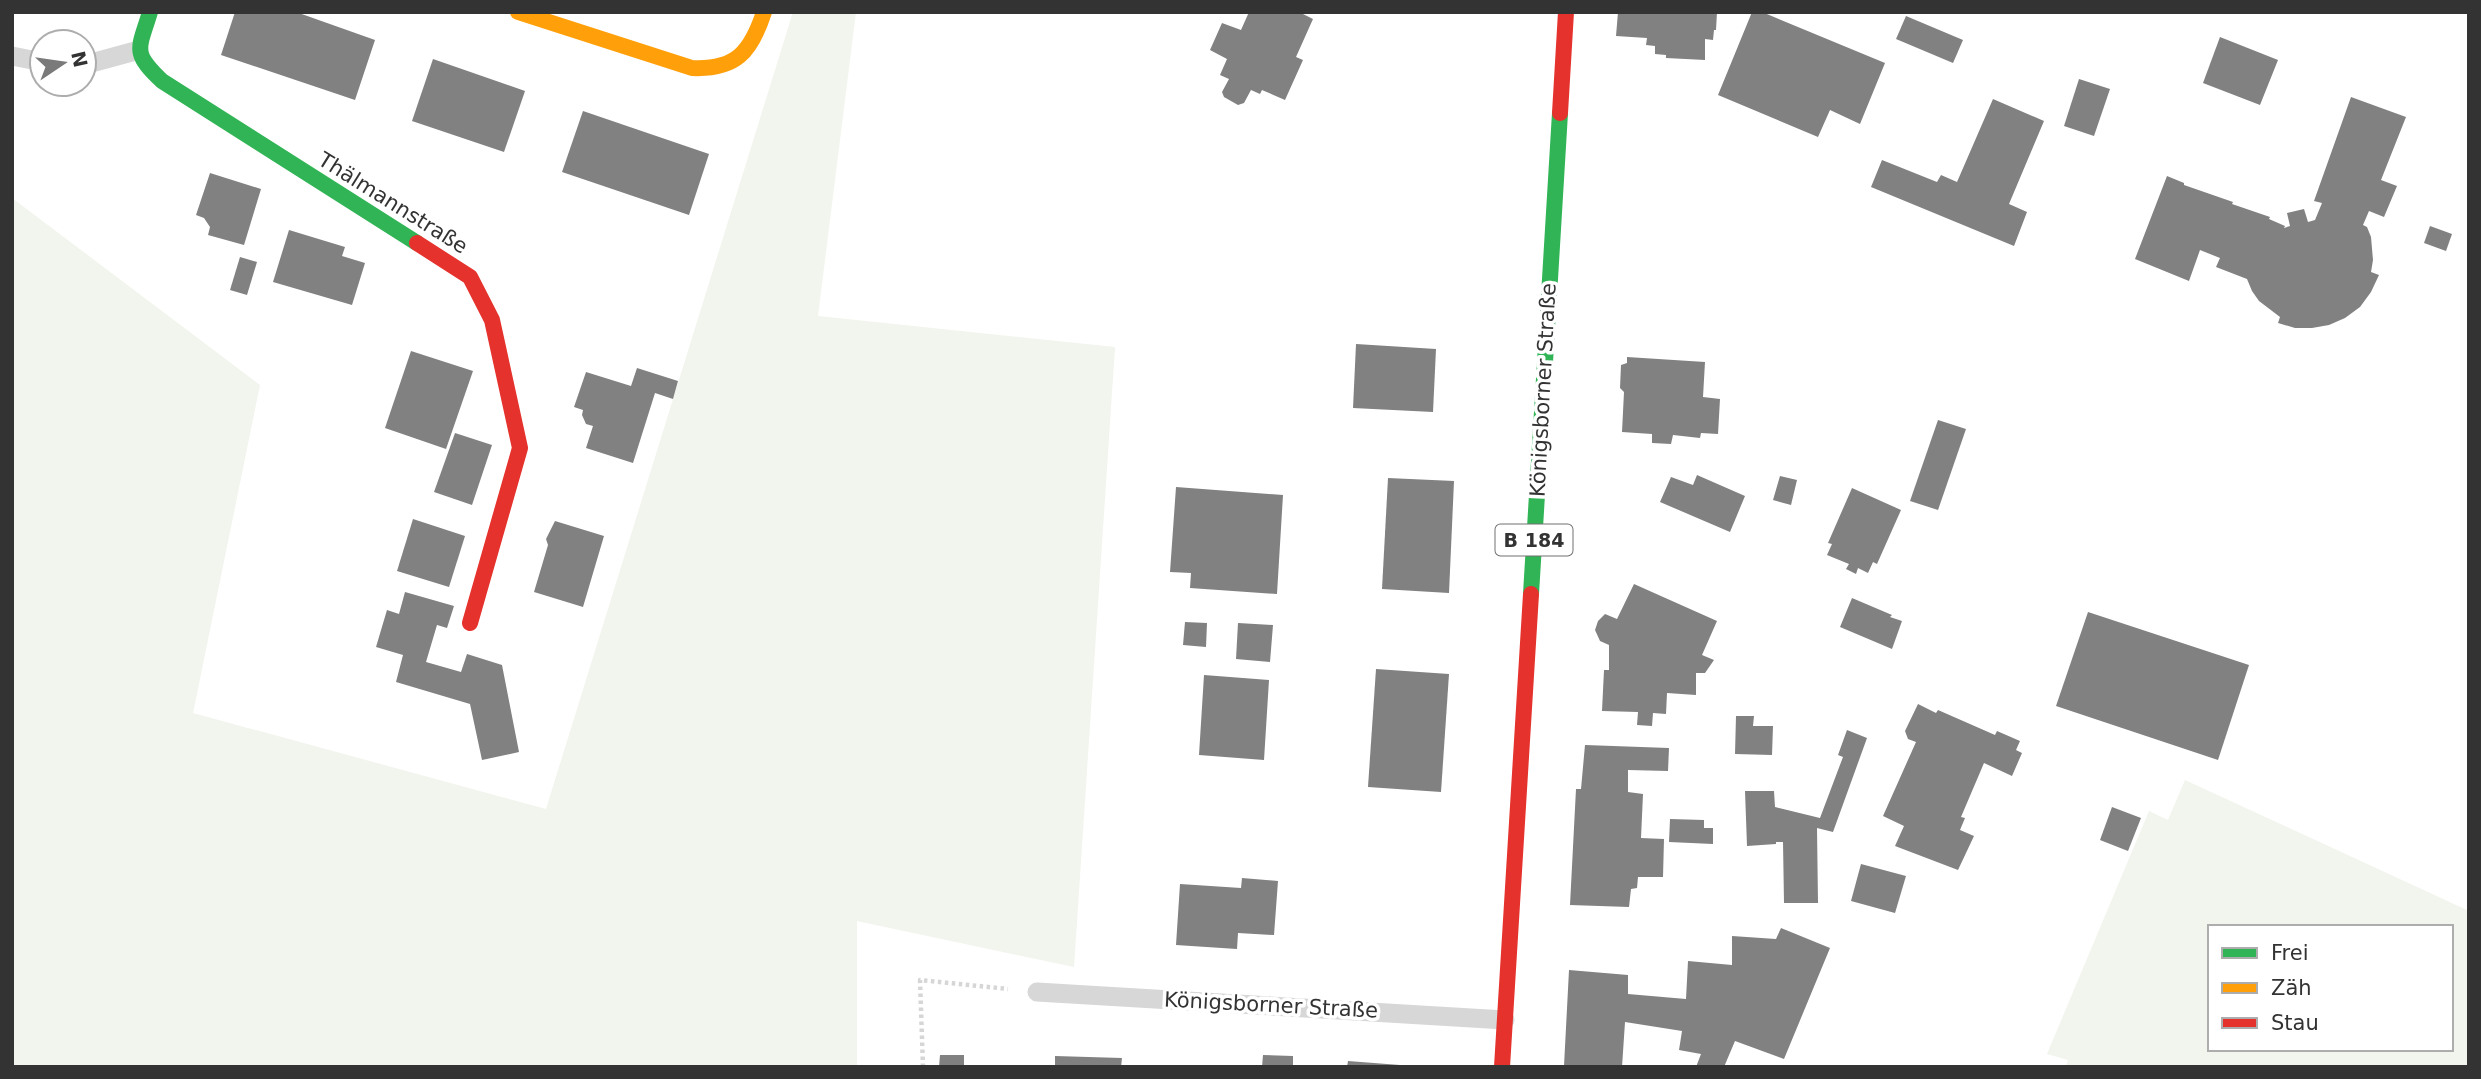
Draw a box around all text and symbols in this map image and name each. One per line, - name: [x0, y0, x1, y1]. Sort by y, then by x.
- north arrow: [28, 28, 98, 98]
- text: N: [67, 49, 92, 69]
- street label: Thälmannstraße: [313, 147, 472, 259]
- street label: Königsborner Straße: [1525, 282, 1561, 498]
- road number: B 184: [1496, 524, 1572, 555]
- legend: [2208, 925, 2453, 1051]
- text: Frei: [2271, 941, 2308, 965]
- text: Zäh: [2271, 976, 2312, 1000]
- street label: Königsborner Straße: [1163, 987, 1379, 1023]
- text: Stau: [2271, 1011, 2319, 1035]

